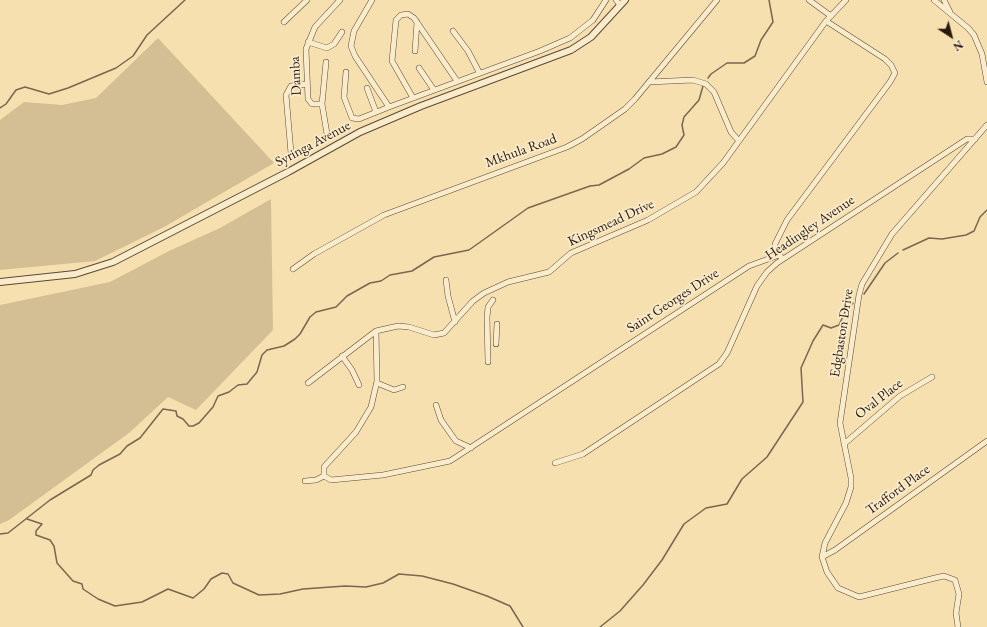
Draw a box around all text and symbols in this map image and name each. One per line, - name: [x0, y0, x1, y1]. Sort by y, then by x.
- north arrow: [931, 16, 971, 56]
- text: N: [950, 37, 966, 54]
- street label: Damba: [287, 56, 305, 96]
- street label: Syringa Avenue: [273, 117, 353, 171]
- street label: Mkhula Road: [483, 130, 559, 172]
- street label: Headingley Avenue: [762, 192, 858, 264]
- street label: Kingsmead Drive: [565, 196, 657, 250]
- street label: Saint Georges Drive: [624, 265, 722, 337]
- street label: Edgbaston Drive: [827, 288, 857, 378]
- street label: Oval Place: [852, 375, 906, 423]
- street label: Trafford Place: [863, 461, 933, 519]

